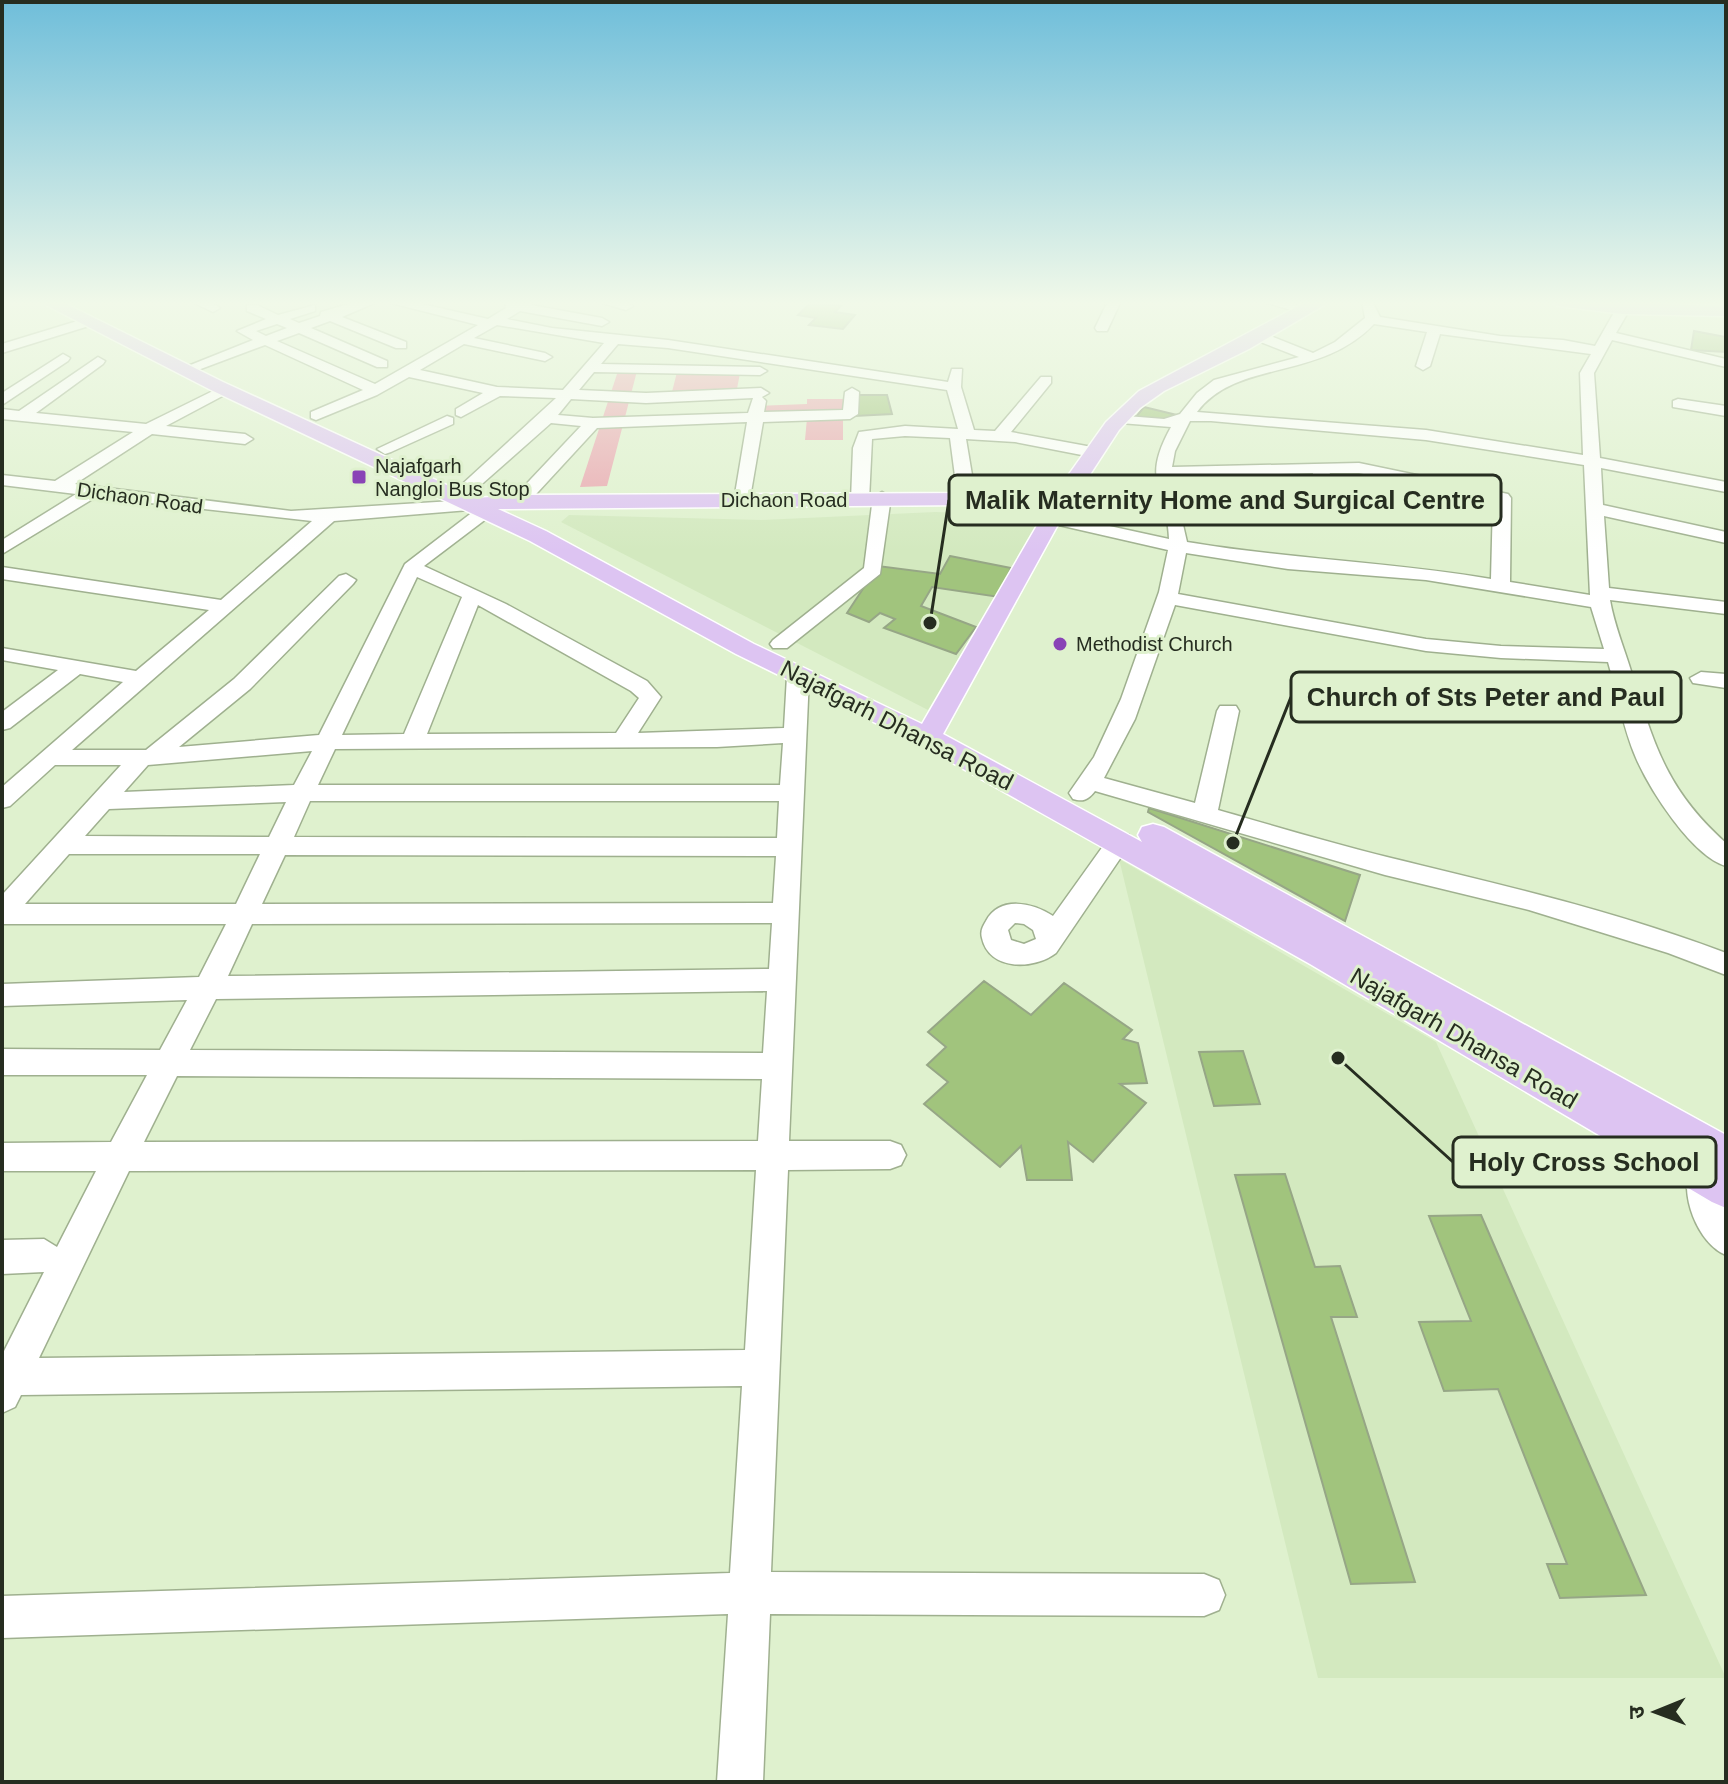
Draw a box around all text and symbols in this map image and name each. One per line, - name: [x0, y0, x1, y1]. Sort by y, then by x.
- place label: Najafgarh Nangloi Bus Stop: [375, 455, 530, 500]
- marker: Najafgarh Nangloi Bus Stop: [350, 468, 368, 486]
- callout: Malik Maternity Home and Surgical Centre: [949, 475, 1501, 525]
- street label: Dichaon Road: [76, 478, 204, 518]
- text: Malik Maternity Home and Surgical Centre: [965, 485, 1485, 515]
- street label: Dichaon Road: [721, 489, 847, 511]
- place label: Methodist Church: [1076, 633, 1233, 655]
- marker: Methodist Church: [1051, 635, 1069, 653]
- street label: Najafgarh Dhansa Road: [776, 655, 1018, 795]
- callout: Church of Sts Peter and Paul: [1291, 672, 1681, 722]
- text: Church of Sts Peter and Paul: [1307, 682, 1665, 712]
- street label: Najafgarh Dhansa Road: [1346, 962, 1582, 1114]
- callout: Holy Cross School: [1453, 1137, 1716, 1187]
- text: Holy Cross School: [1468, 1147, 1700, 1177]
- north arrow: [1616, 1672, 1696, 1752]
- text: उ: [1624, 1705, 1649, 1719]

